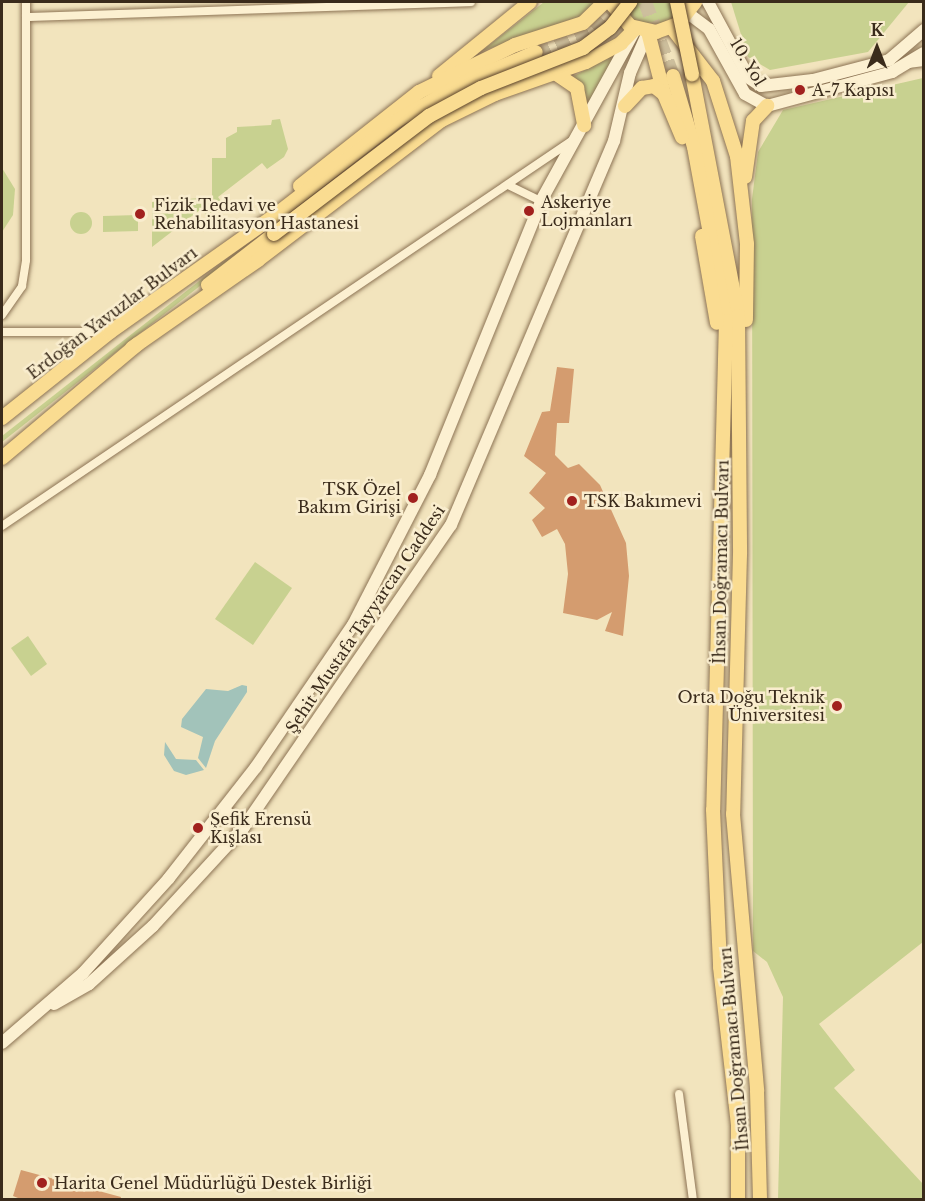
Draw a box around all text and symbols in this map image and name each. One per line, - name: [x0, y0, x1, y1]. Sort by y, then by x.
- north arrow: [847, 18, 907, 78]
- text: K: [870, 20, 884, 40]
- street label: 10. Yol: [726, 34, 770, 90]
- place label: A-7 Kapısı: [812, 80, 894, 100]
- marker: A-7 Kapısı: [793, 83, 807, 97]
- place label: Askeriye Lojmanları: [541, 192, 632, 230]
- place label: Fizik Tedavi ve Rehabilitasyon Hastanesi: [154, 195, 359, 233]
- marker: Askeriye Lojmanları: [522, 204, 536, 218]
- marker: Fizik Tedavi ve Rehabilitasyon Hastanesi: [131, 205, 149, 223]
- street label: Erdoğan Yavuzlar Bulvarı: [23, 243, 201, 383]
- street label: İhsan Doğramacı Bulvarı: [710, 460, 732, 664]
- place label: TSK Özel Bakım Girişi: [298, 479, 401, 517]
- marker: TSK Özel Bakım Girişi: [406, 491, 420, 505]
- place label: TSK Bakımevi: [584, 491, 702, 511]
- marker: TSK Bakımevi: [565, 494, 579, 508]
- street label: Şehit Mustafa Tayyarcan Caddesi: [281, 501, 449, 737]
- place label: Orta Doğu Teknik Üniversitesi: [677, 687, 825, 725]
- marker: Orta Doğu Teknik Üniversitesi: [830, 699, 844, 713]
- place label: Şefik Erensü Kışlası: [210, 809, 312, 847]
- marker: Şefik Erensü Kışlası: [191, 821, 205, 835]
- street label: İhsan Doğramacı Bulvarı: [716, 946, 752, 1152]
- place label: Harita Genel Müdürlüğü Destek Birliği: [54, 1173, 372, 1193]
- marker: Harita Genel Müdürlüğü Destek Birliği: [35, 1176, 49, 1190]

